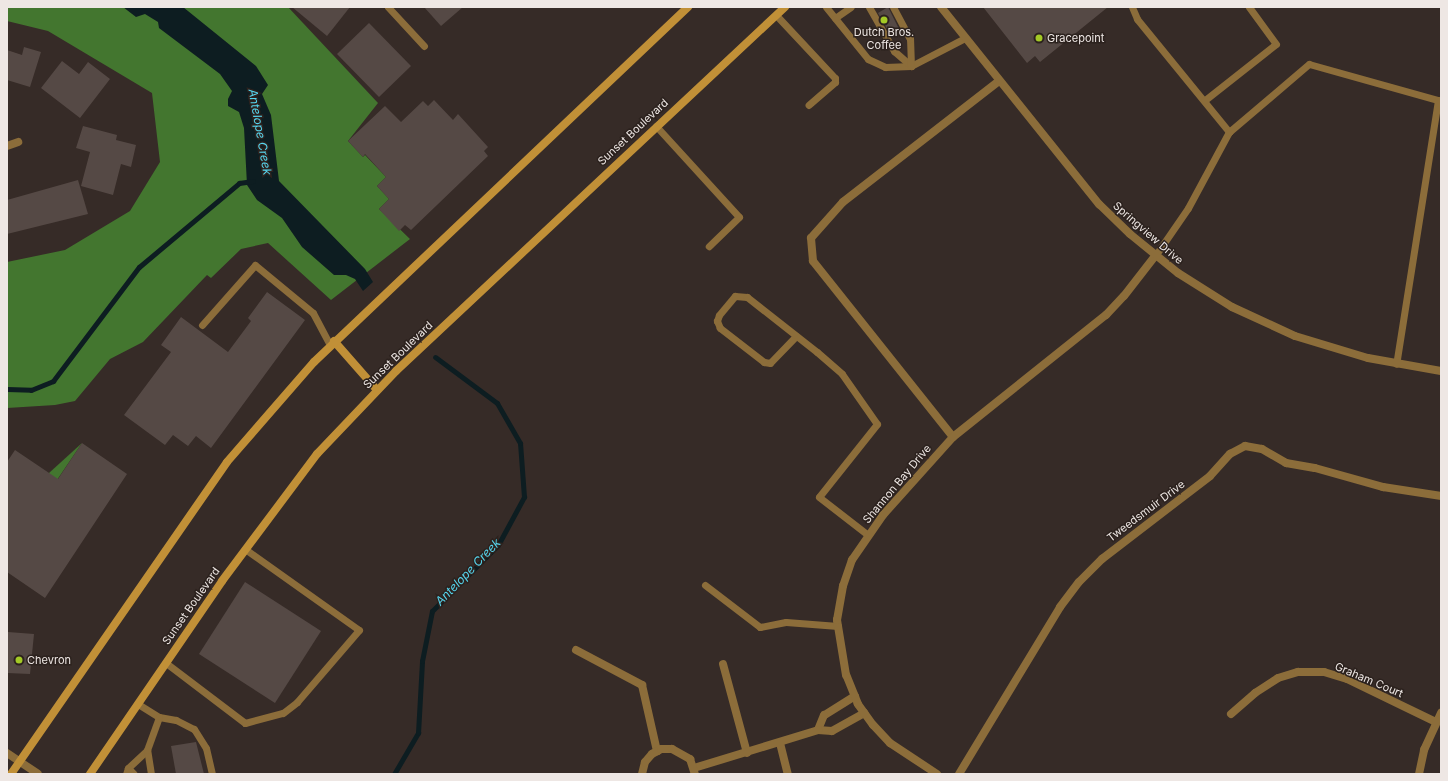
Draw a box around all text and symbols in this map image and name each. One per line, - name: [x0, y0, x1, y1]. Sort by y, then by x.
- marker: Dutch Bros. Coffee: [879, 15, 889, 25]
- place label: Dutch Bros. Coffee: [854, 26, 914, 52]
- place label: Gracepoint: [1047, 31, 1104, 45]
- marker: Gracepoint: [1034, 33, 1044, 43]
- water label: Antelope Creek: [245, 88, 275, 176]
- street label: Sunset Boulevard: [595, 96, 671, 168]
- street label: Springview Drive: [1110, 199, 1186, 267]
- street label: Sunset Boulevard: [361, 319, 435, 391]
- street label: Shannon Bay Drive: [860, 442, 934, 526]
- street label: Tweedsmuir Drive: [1105, 477, 1187, 545]
- water label: Antelope Creek: [432, 536, 504, 608]
- street label: Sunset Boulevard: [159, 565, 223, 647]
- place label: Chevron: [27, 653, 71, 667]
- marker: Chevron: [14, 655, 24, 665]
- street label: Graham Court: [1333, 660, 1405, 700]

